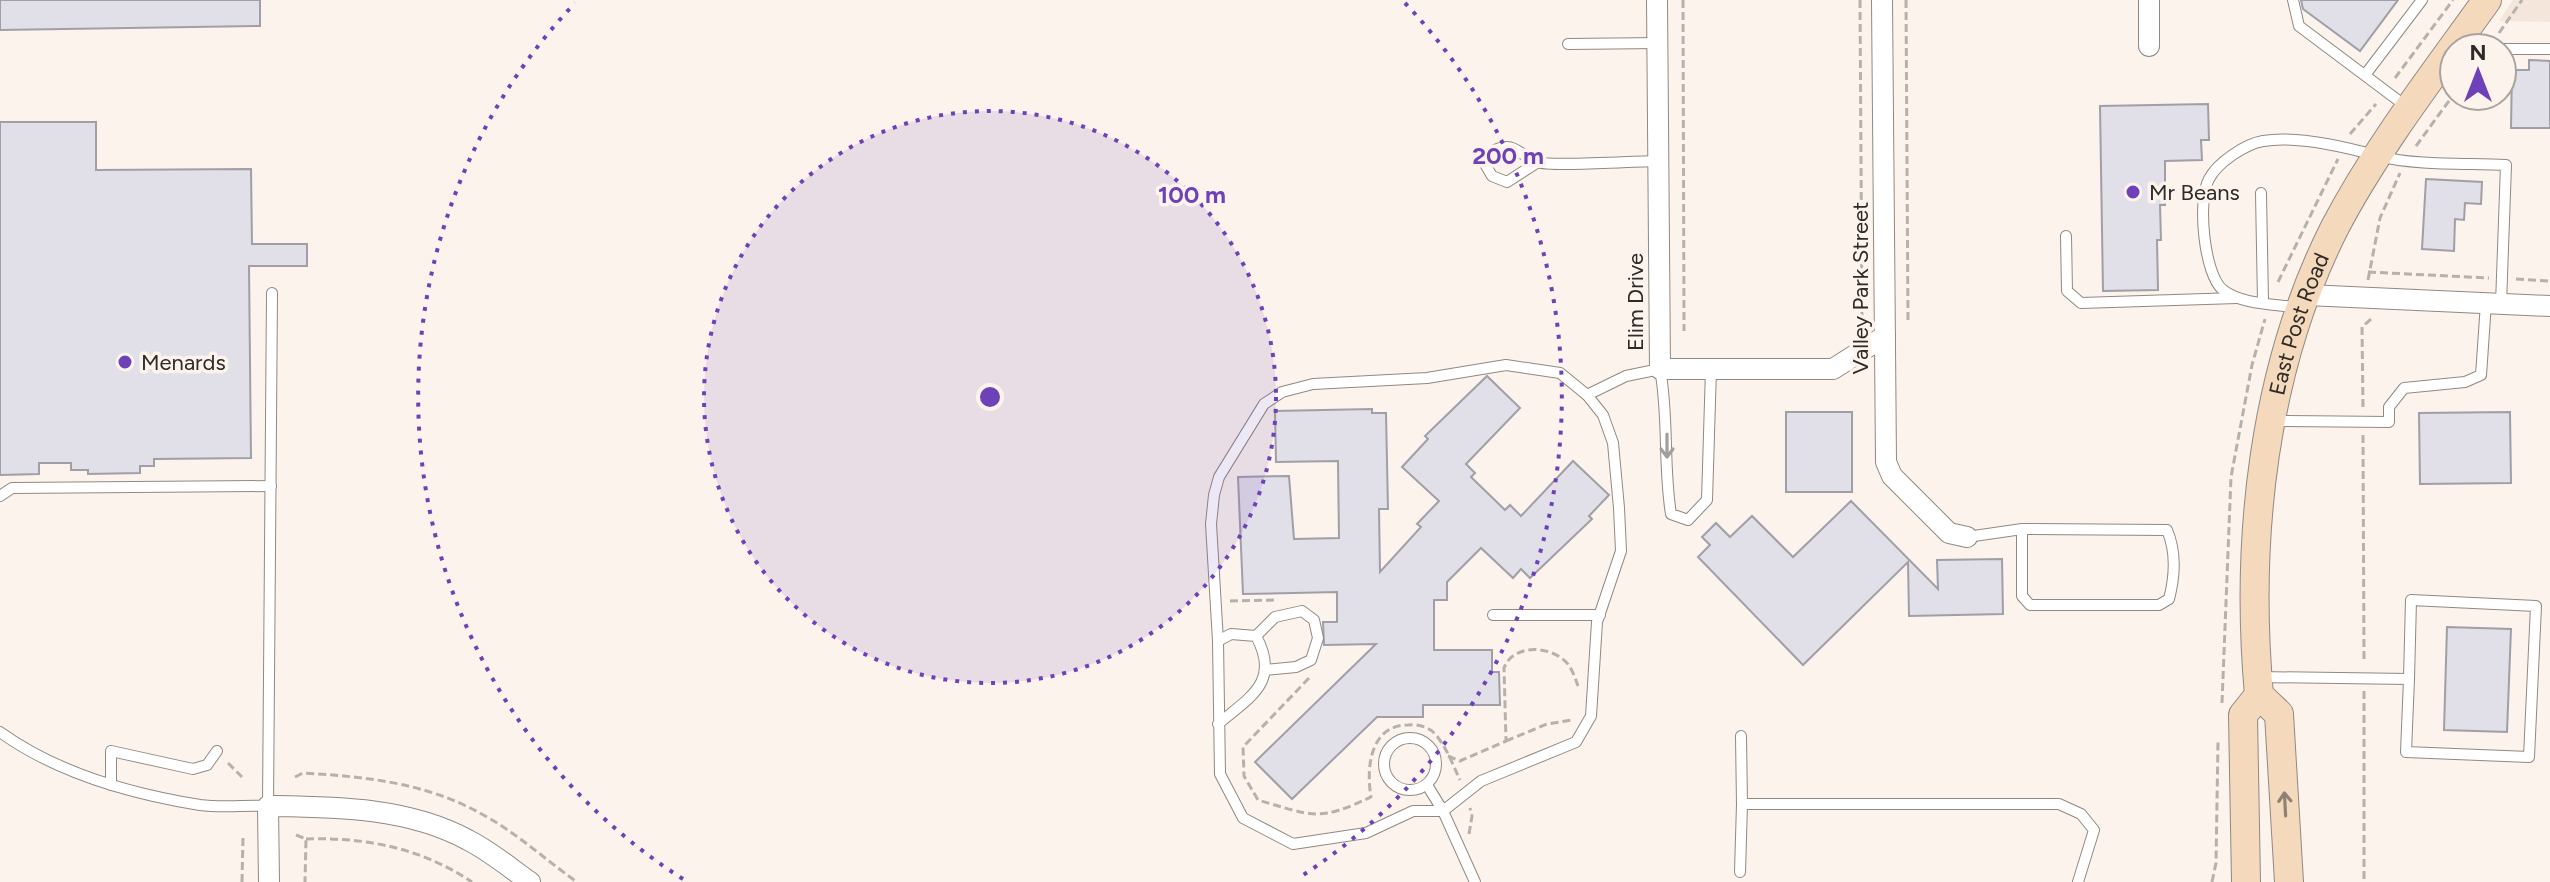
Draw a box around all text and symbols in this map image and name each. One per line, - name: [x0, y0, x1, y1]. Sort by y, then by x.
- north arrow: [2438, 32, 2518, 112]
- text: N: [2469, 39, 2487, 66]
- text: 200 m: [1472, 141, 1544, 170]
- place label: Mr Beans: [2149, 179, 2240, 206]
- text: 100 m: [1158, 180, 1226, 209]
- marker: Mr Beans: [2124, 183, 2142, 201]
- street label: Valley Park Street: [1847, 202, 1874, 374]
- street label: East Post Road: [2263, 249, 2335, 398]
- street label: Elim Drive: [1622, 253, 1649, 351]
- place label: Menards: [141, 349, 226, 376]
- marker: Menards: [116, 353, 134, 371]
- centre of rings: [976, 383, 1004, 411]
- one-way arrow: [1659, 432, 1675, 459]
- one-way arrow: [2277, 791, 2292, 818]

